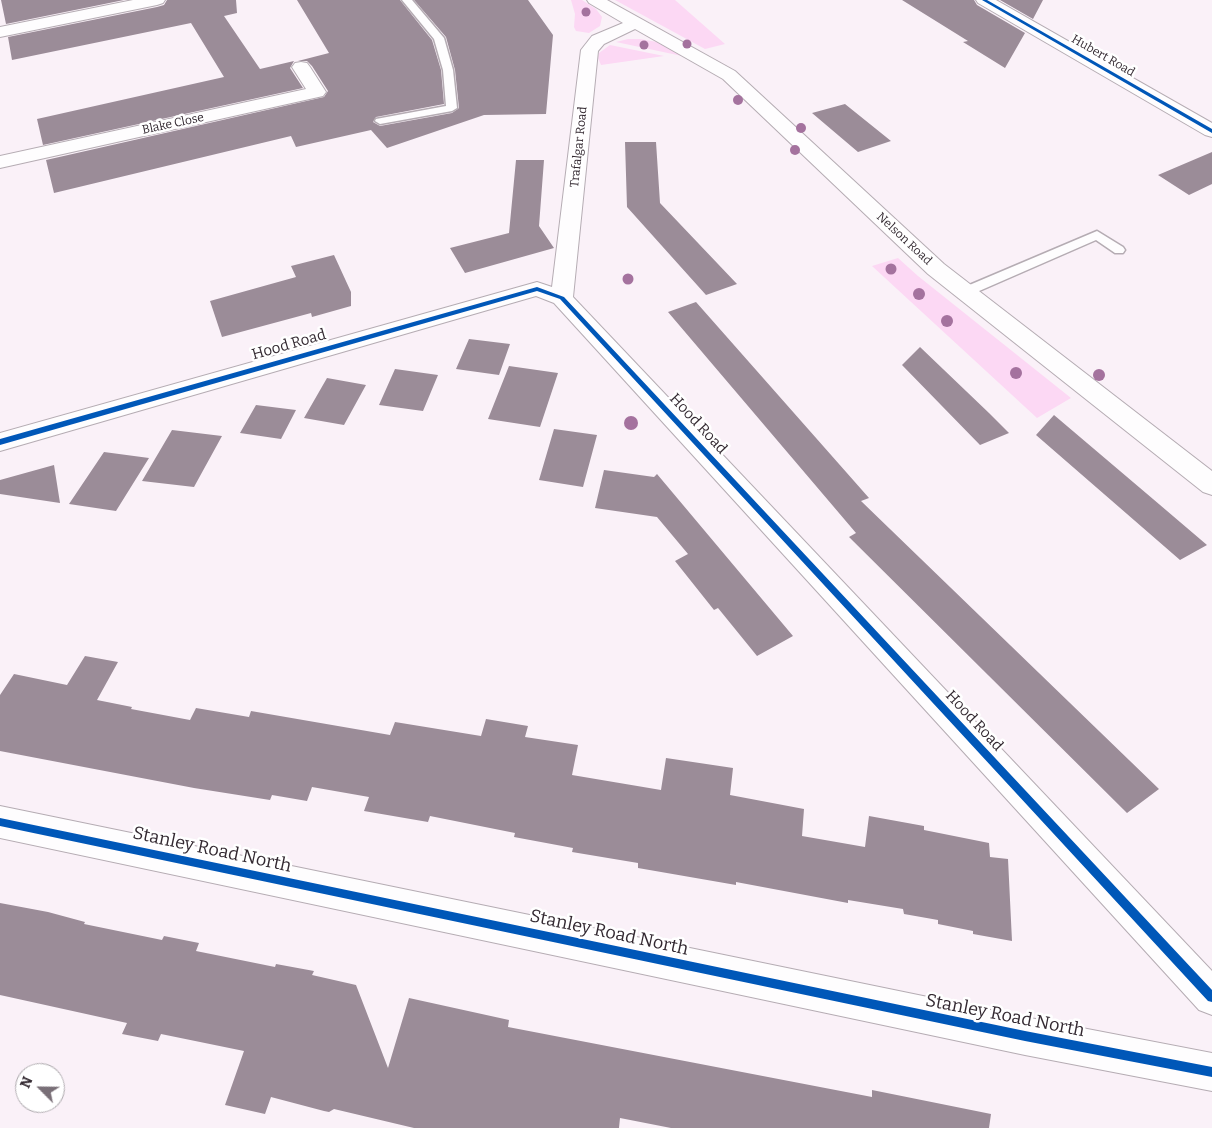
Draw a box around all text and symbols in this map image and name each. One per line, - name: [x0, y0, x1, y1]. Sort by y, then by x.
- street label: Hubert Road: [1069, 32, 1137, 80]
- street label: Trafalgar Road: [568, 106, 590, 188]
- street label: Blake Close: [141, 110, 205, 138]
- street label: Nelson Road: [873, 210, 935, 268]
- street label: Hood Road: [250, 326, 328, 364]
- street label: Hood Road: [665, 390, 731, 458]
- street label: Hood Road: [941, 687, 1007, 755]
- street label: Stanley Road North: [131, 823, 293, 877]
- street label: Stanley Road North: [528, 906, 690, 960]
- street label: Stanley Road North: [924, 990, 1086, 1042]
- north arrow: [15, 1063, 65, 1113]
- text: N: [17, 1074, 37, 1091]

